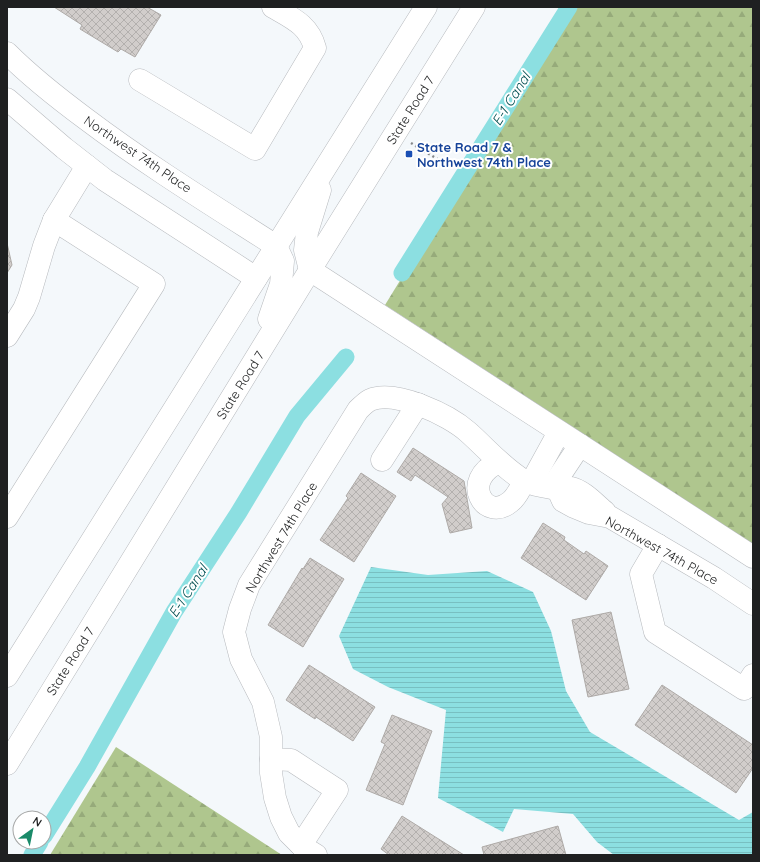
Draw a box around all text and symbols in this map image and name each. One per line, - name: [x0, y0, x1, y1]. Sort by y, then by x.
- water label: E-1 Canal: [488, 68, 535, 129]
- street label: State Road 7: [383, 73, 437, 147]
- street label: Northwest 74th Place: [81, 112, 195, 196]
- place label: State Road 7 & Northwest 74th Place: [417, 139, 551, 170]
- marker: State Road 7 & Northwest 74th Place: [404, 149, 414, 159]
- street label: State Road 7: [213, 348, 267, 422]
- street label: Northwest 74th Place: [242, 479, 320, 595]
- street label: Northwest 74th Place: [603, 512, 721, 588]
- water label: E-1 Canal: [164, 560, 213, 621]
- street label: State Road 7: [43, 624, 97, 698]
- north arrow: [12, 810, 52, 850]
- text: N: [30, 814, 45, 830]

